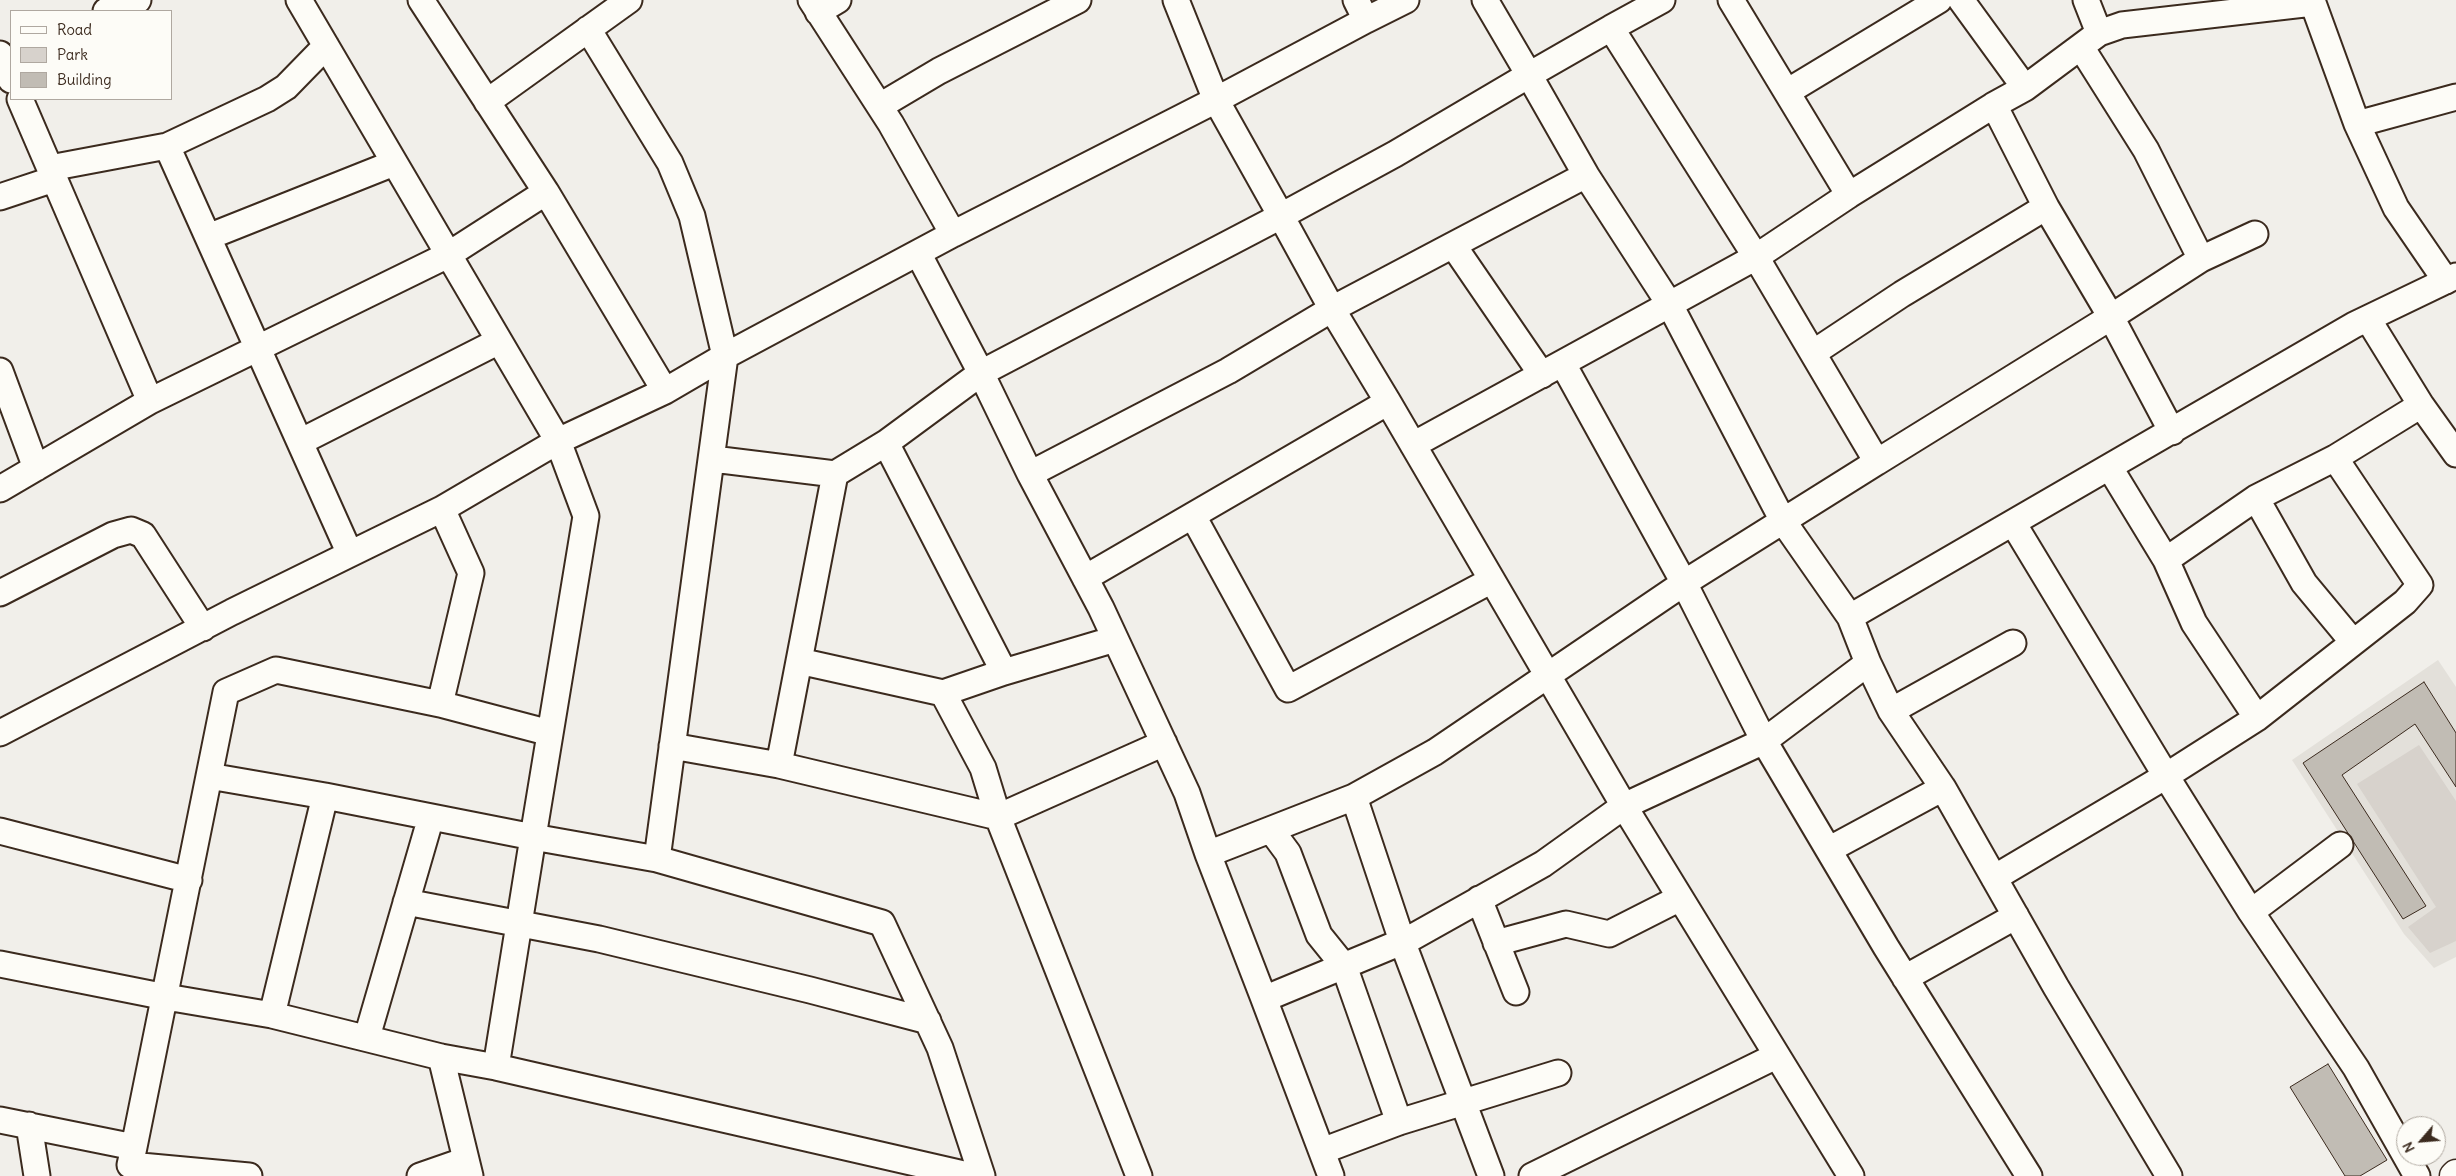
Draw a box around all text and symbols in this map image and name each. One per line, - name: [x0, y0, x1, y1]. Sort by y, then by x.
- legend: [10, 10, 172, 100]
- text: Road: [57, 20, 92, 39]
- text: Park: [57, 45, 88, 64]
- text: Building: [57, 70, 112, 89]
- north arrow: [2396, 1116, 2446, 1166]
- text: N: [2398, 1139, 2419, 1156]

